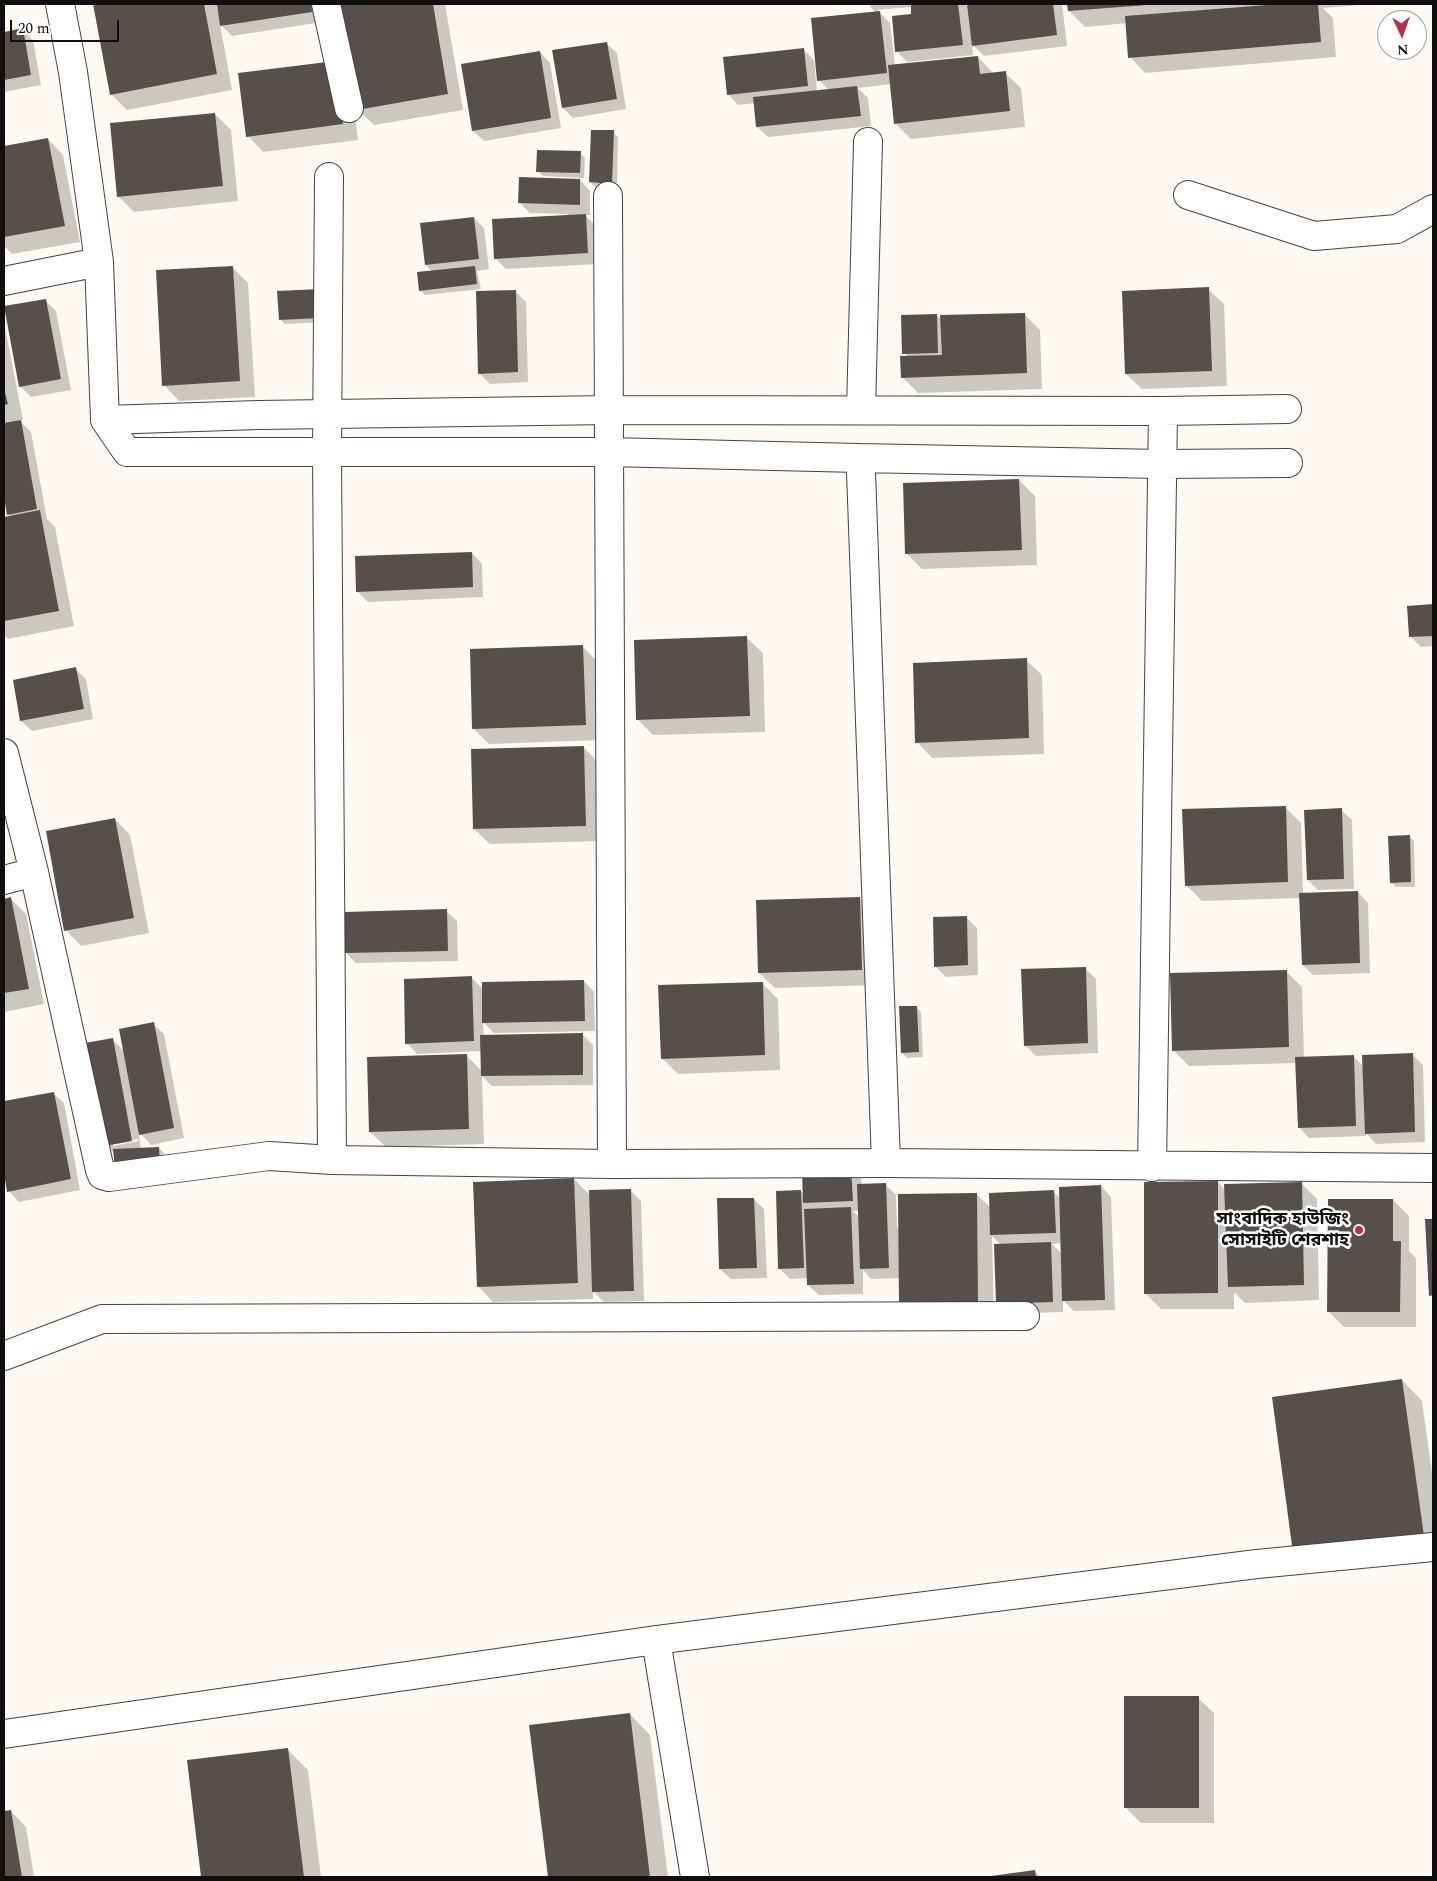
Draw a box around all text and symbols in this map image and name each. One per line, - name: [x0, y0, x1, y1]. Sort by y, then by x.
- scale bar: [12, 10, 121, 42]
- north arrow: [1377, 10, 1427, 60]
- text: 20 m: [18, 17, 50, 40]
- text: N: [1396, 39, 1409, 60]
- place label: সাংবাদিক হাউজিং সোসাইটি শেরশাহ: [1217, 1209, 1349, 1252]
- marker: সাংবাদিক হাউজিং সোসাইটি শেরশাহ: [1353, 1224, 1365, 1236]

